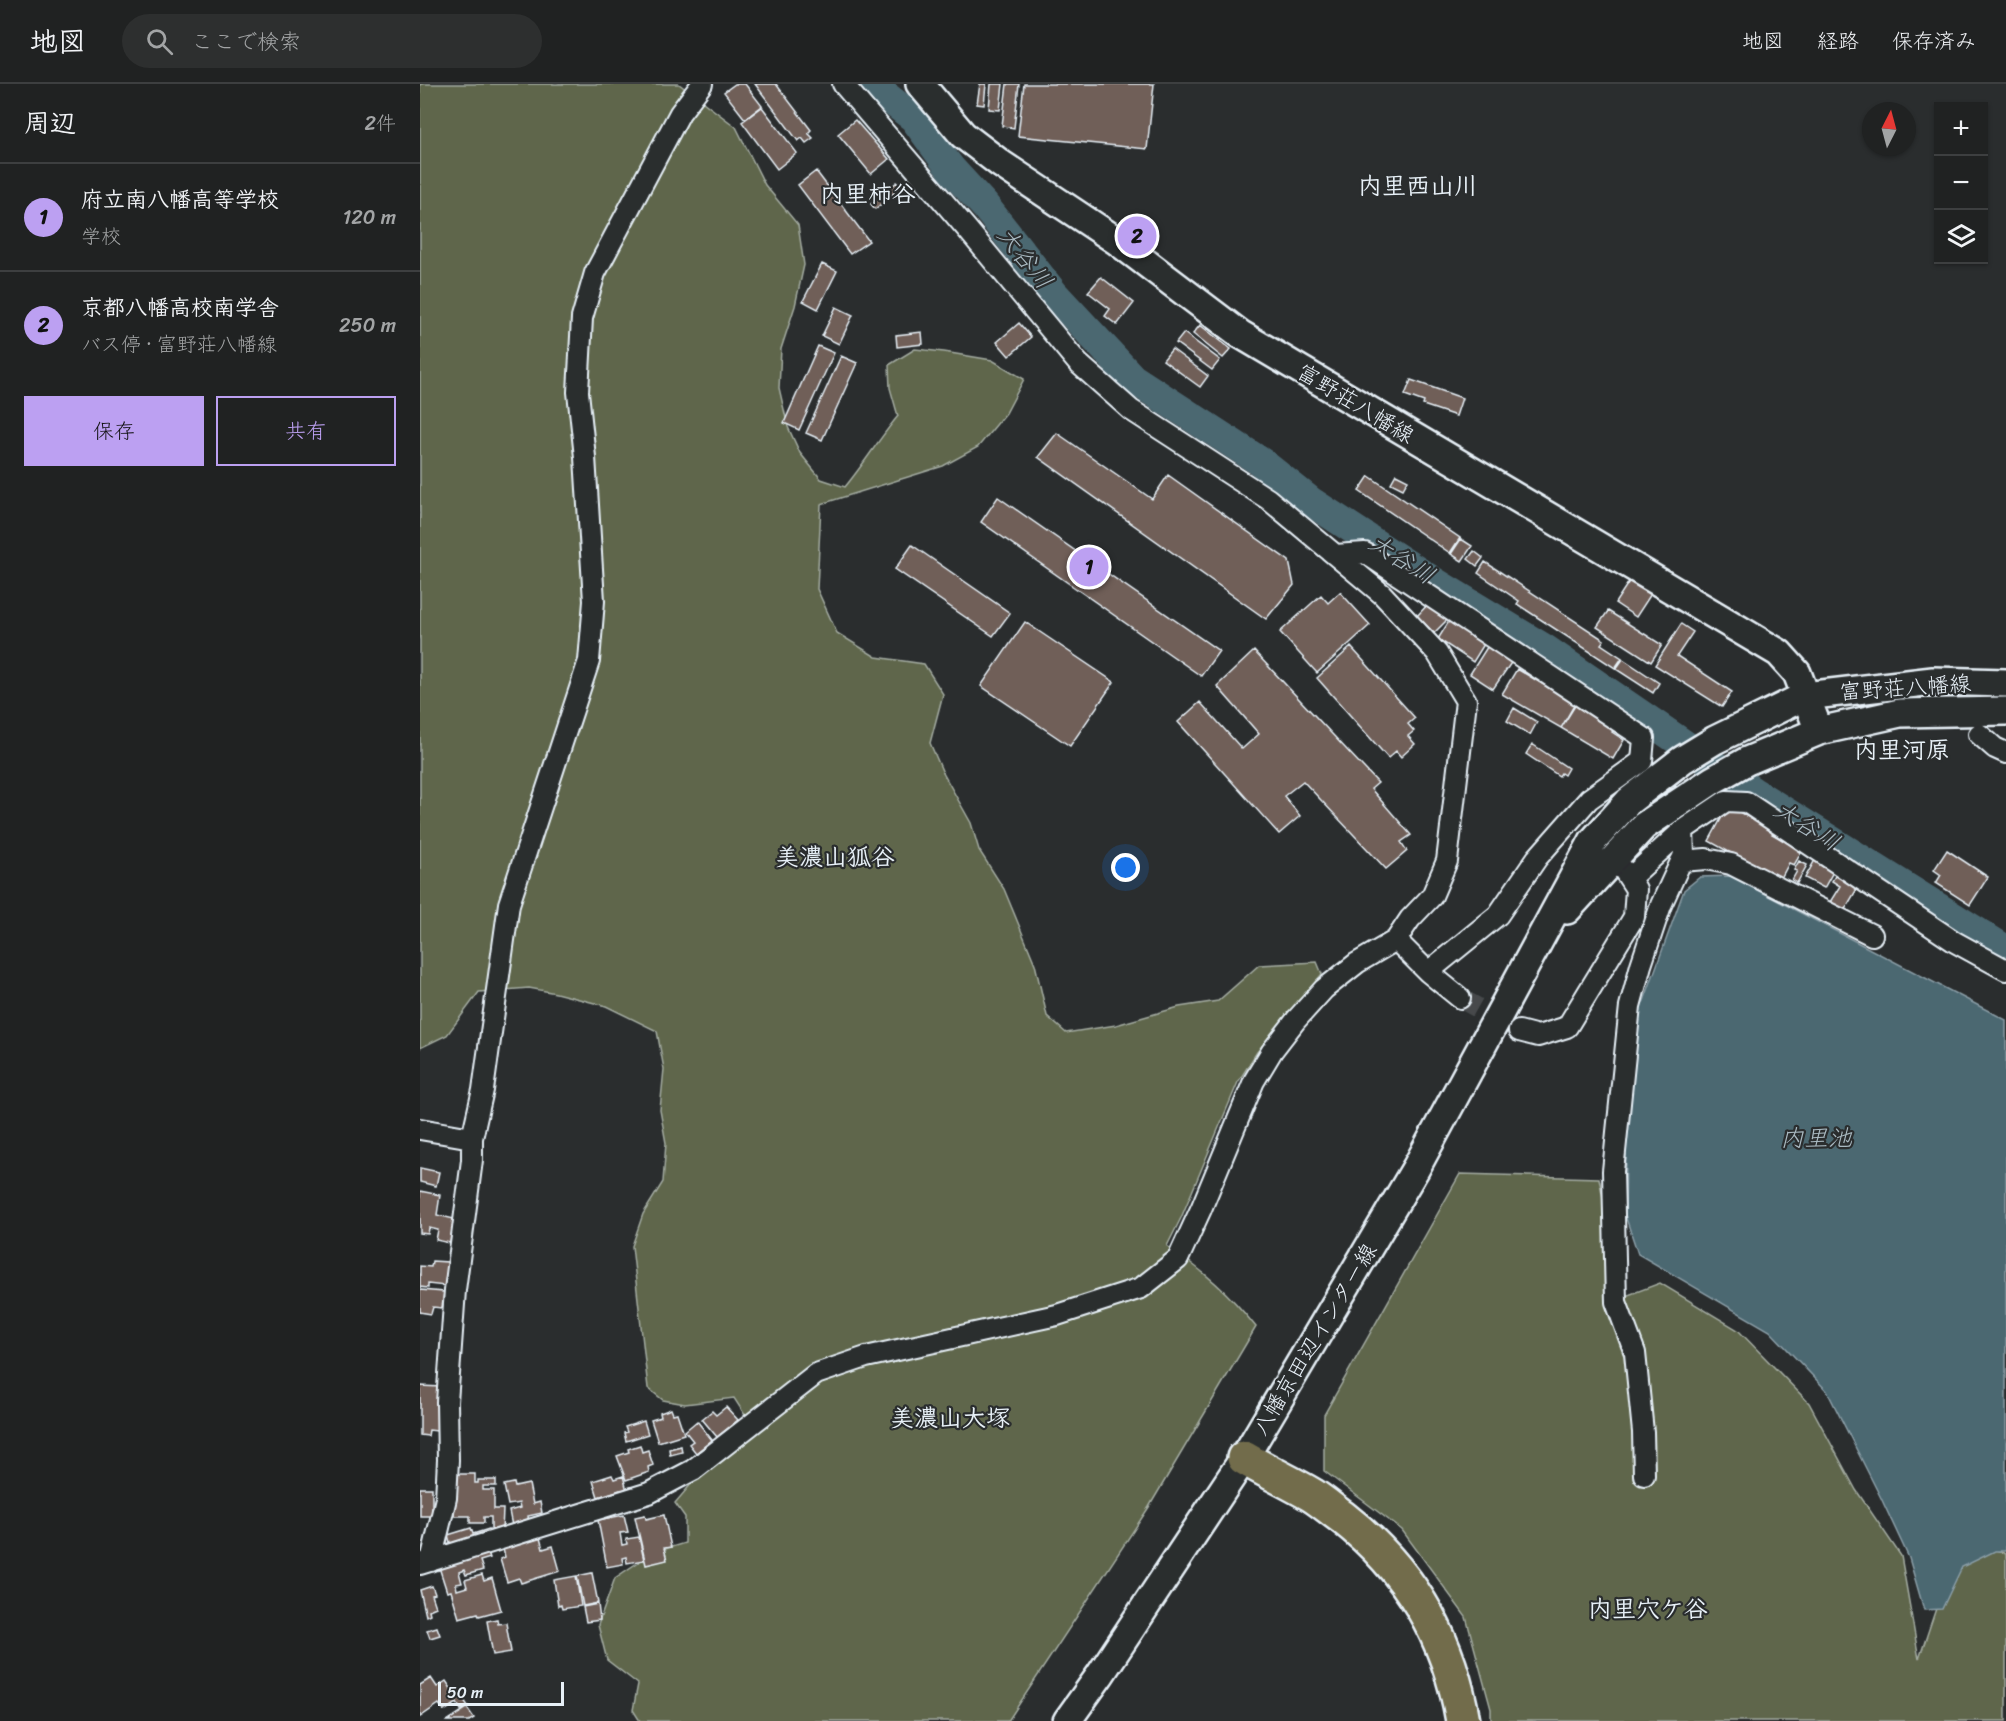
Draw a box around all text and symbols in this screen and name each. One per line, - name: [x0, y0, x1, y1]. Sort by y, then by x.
- search box: [122, 14, 542, 68]
- text: 地図: [30, 17, 86, 66]
- text: ここで検索: [191, 22, 301, 61]
- text: 地図: [1742, 22, 1784, 60]
- text: 経路: [1817, 22, 1859, 60]
- text: 保存済み: [1892, 22, 1976, 60]
- icon: search: [143, 25, 176, 58]
- text: 周辺: [24, 100, 76, 146]
- north arrow: [1862, 102, 1916, 156]
- map controls: [1934, 102, 1988, 264]
- button: +: [1934, 102, 1988, 156]
- text: 2件: [364, 106, 396, 141]
- button: −: [1934, 156, 1988, 210]
- district label: 内里西山川: [1358, 165, 1478, 207]
- district label: 内里柿谷: [820, 173, 916, 215]
- text: 府立南八幡高等学校: [81, 180, 279, 219]
- text: 1: [39, 200, 48, 235]
- text: 120 m: [343, 200, 396, 235]
- button: layers: [1934, 210, 1988, 264]
- pin: 2: [1118, 214, 1156, 258]
- water label: 大谷川: [986, 217, 1064, 299]
- text: 学校: [81, 219, 121, 254]
- text: 京都八幡高校南学舎: [81, 288, 279, 327]
- text: 2: [38, 308, 49, 343]
- text: 250 m: [339, 308, 396, 343]
- text: バス停 · 富野荘八幡線: [81, 327, 277, 362]
- street label: 富野荘八幡線: [1289, 353, 1422, 454]
- button: 保存: [24, 396, 204, 466]
- button: 共有: [216, 396, 396, 466]
- water label: 大谷川: [1360, 522, 1444, 596]
- pin: 1: [1070, 544, 1108, 590]
- street label: 富野荘八幡線: [1838, 663, 1972, 712]
- district label: 内里河原: [1854, 729, 1950, 771]
- water label: 大谷川: [1765, 789, 1849, 863]
- district label: 美濃山狐谷: [775, 836, 895, 878]
- your location: [1111, 853, 1140, 882]
- water label: 内里池: [1780, 1117, 1853, 1159]
- street label: 八幡京田辺インター線: [1241, 1235, 1388, 1443]
- district label: 美濃山大塚: [890, 1397, 1010, 1439]
- district label: 内里穴ケ谷: [1588, 1588, 1708, 1630]
- text: 50 m: [447, 1678, 483, 1707]
- scale bar: [438, 1679, 564, 1706]

